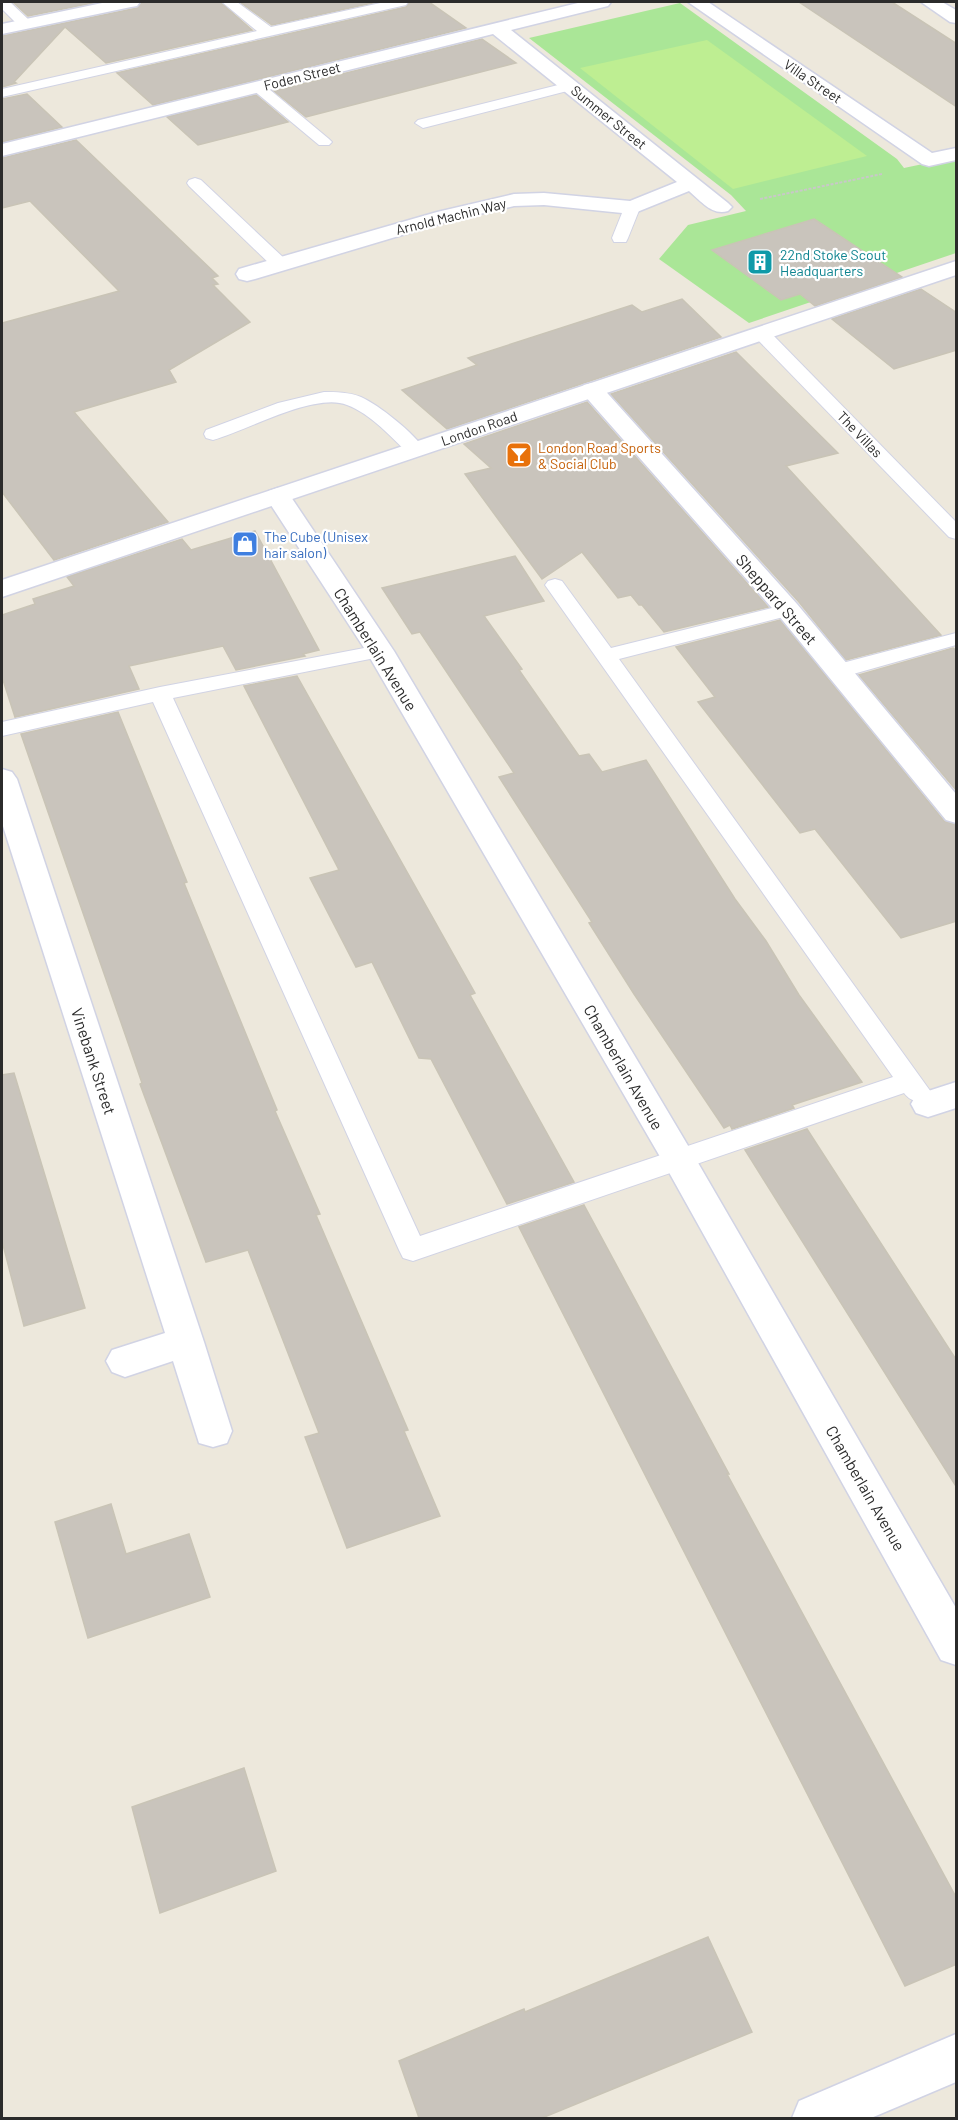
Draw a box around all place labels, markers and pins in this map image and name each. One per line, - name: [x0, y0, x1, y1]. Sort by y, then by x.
- place label: 22nd Stoke Scout Headquarters: [780, 246, 886, 279]
- building icon: 22nd Stoke Scout Headquarters: [745, 247, 775, 277]
- place label: London Road Sports & Social Club: [538, 439, 661, 472]
- bar icon: London Road Sports & Social Club: [504, 440, 534, 470]
- place label: The Cube (Unisex hair salon): [264, 528, 368, 561]
- shop icon: The Cube (Unisex hair salon): [230, 529, 260, 559]

